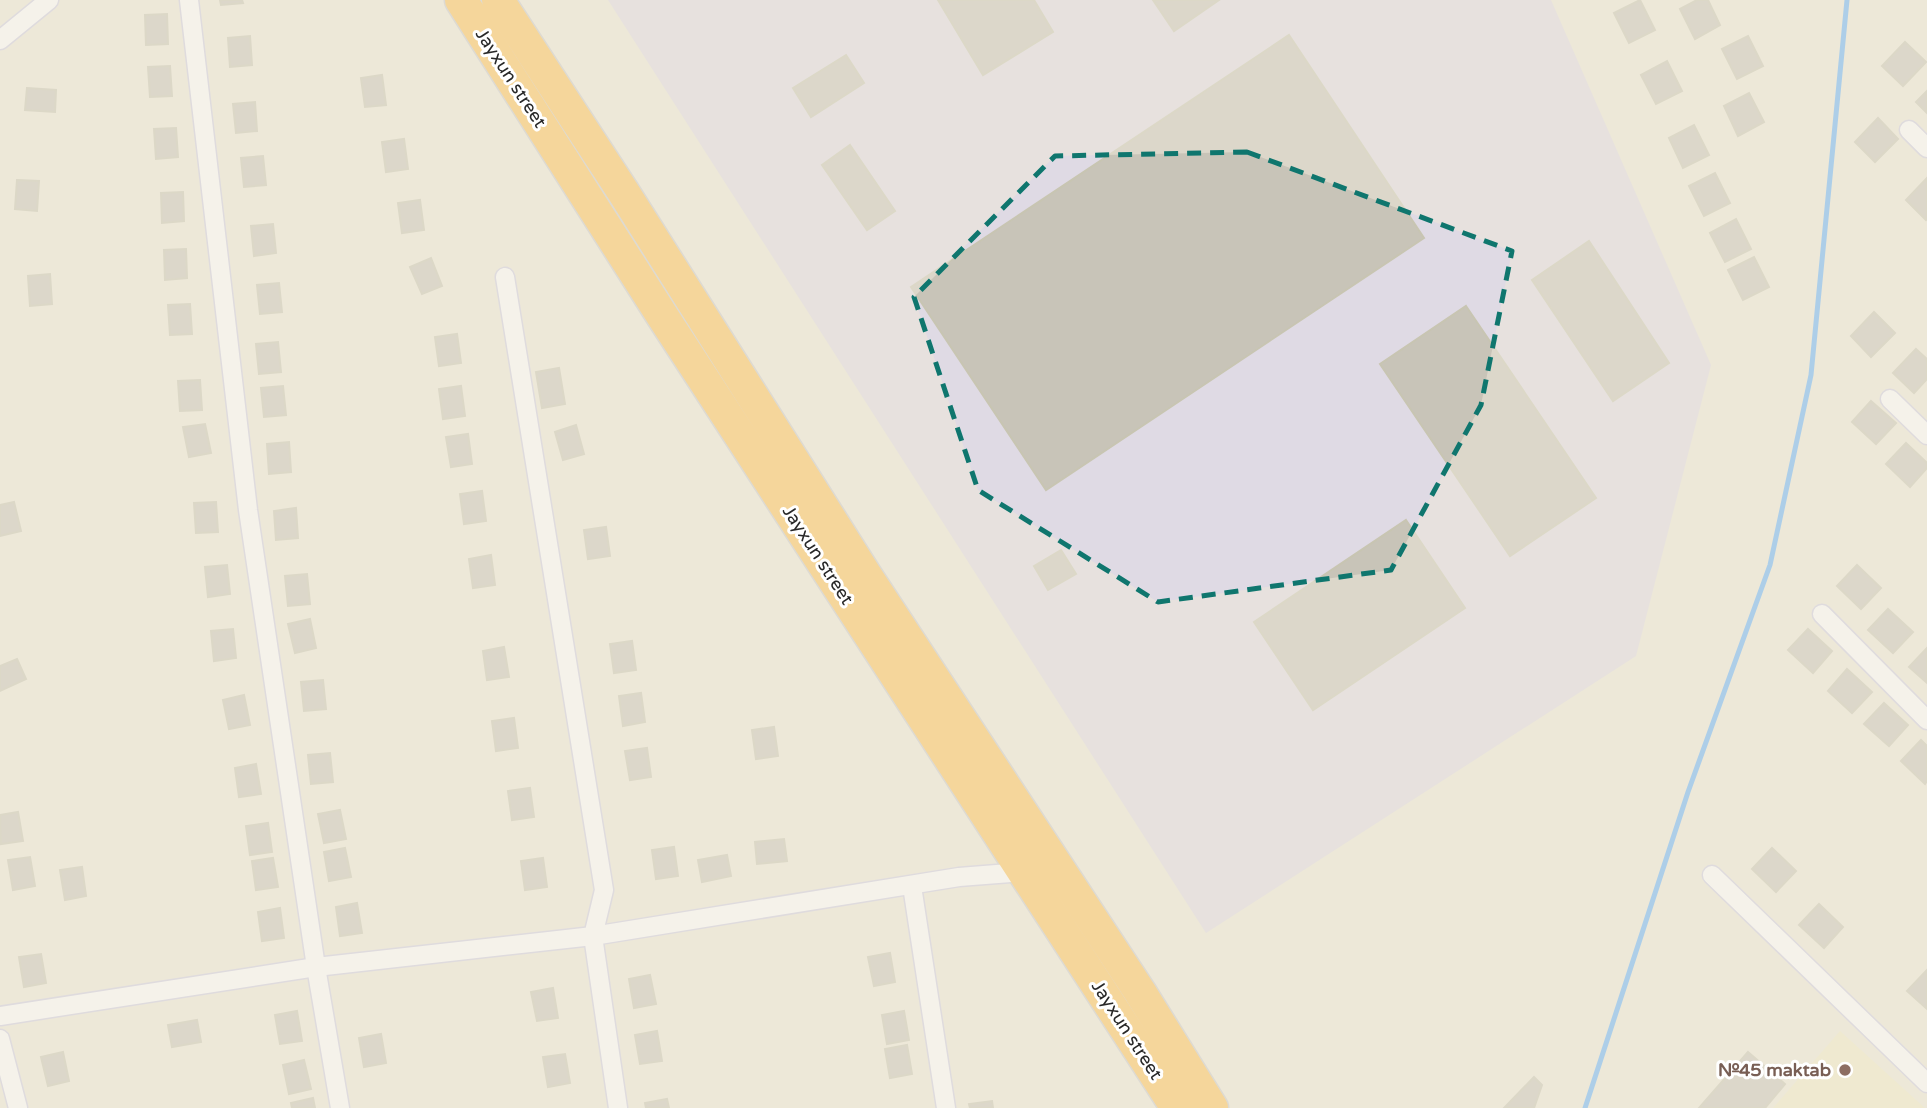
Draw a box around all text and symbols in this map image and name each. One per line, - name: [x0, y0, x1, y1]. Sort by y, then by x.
- street label: Jayxun street: [471, 24, 551, 132]
- street label: Jayxun street: [778, 501, 858, 609]
- street label: Jayxun street: [1087, 976, 1167, 1084]
- place label: №45 maktab: [1718, 1059, 1831, 1081]
- marker: №45 maktab: [1837, 1062, 1853, 1078]

